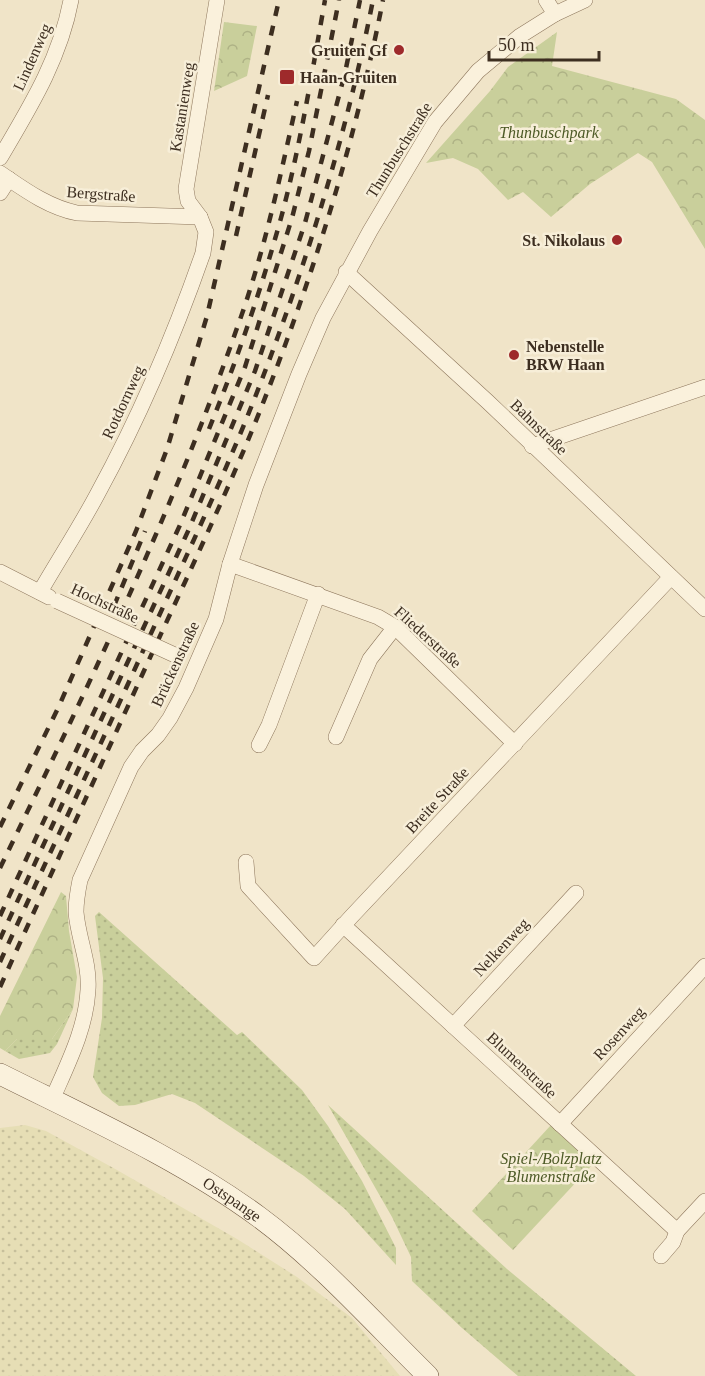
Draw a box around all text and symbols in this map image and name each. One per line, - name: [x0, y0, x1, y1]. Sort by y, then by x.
- street label: Lindenweg: [10, 21, 55, 94]
- scale bar: [489, 24, 598, 62]
- text: 50 m: [498, 35, 535, 55]
- place label: Gruiten Gf: [311, 42, 388, 59]
- marker: Gruiten Gf: [392, 43, 406, 57]
- street label: Kastanienweg: [167, 61, 198, 153]
- marker: Haan-Gruiten: [278, 68, 296, 86]
- place label: Haan-Gruiten: [300, 69, 397, 86]
- street label: Thunbuschstraße: [363, 99, 435, 201]
- park label: Thunbuschpark: [499, 124, 600, 142]
- street label: Bergstraße: [66, 183, 136, 206]
- place label: St. Nikolaus: [522, 232, 605, 249]
- marker: St. Nikolaus: [610, 233, 624, 247]
- place label: Nebenstelle BRW Haan: [526, 338, 605, 373]
- marker: Nebenstelle BRW Haan: [507, 348, 521, 362]
- street label: Rotdornweg: [99, 363, 148, 442]
- street label: Bahnstraße: [507, 396, 571, 458]
- street label: Hochstraße: [68, 580, 142, 626]
- street label: Fliederstraße: [391, 603, 465, 671]
- street label: Brückenstraße: [148, 619, 202, 709]
- street label: Breite Straße: [402, 763, 472, 837]
- street label: Nelkenweg: [470, 915, 533, 980]
- street label: Rosenweg: [590, 1003, 649, 1064]
- street label: Blumenstraße: [484, 1028, 560, 1102]
- park label: Spiel-/Bolzplatz Blumenstraße: [500, 1150, 602, 1185]
- street label: Ostspange: [200, 1173, 265, 1225]

